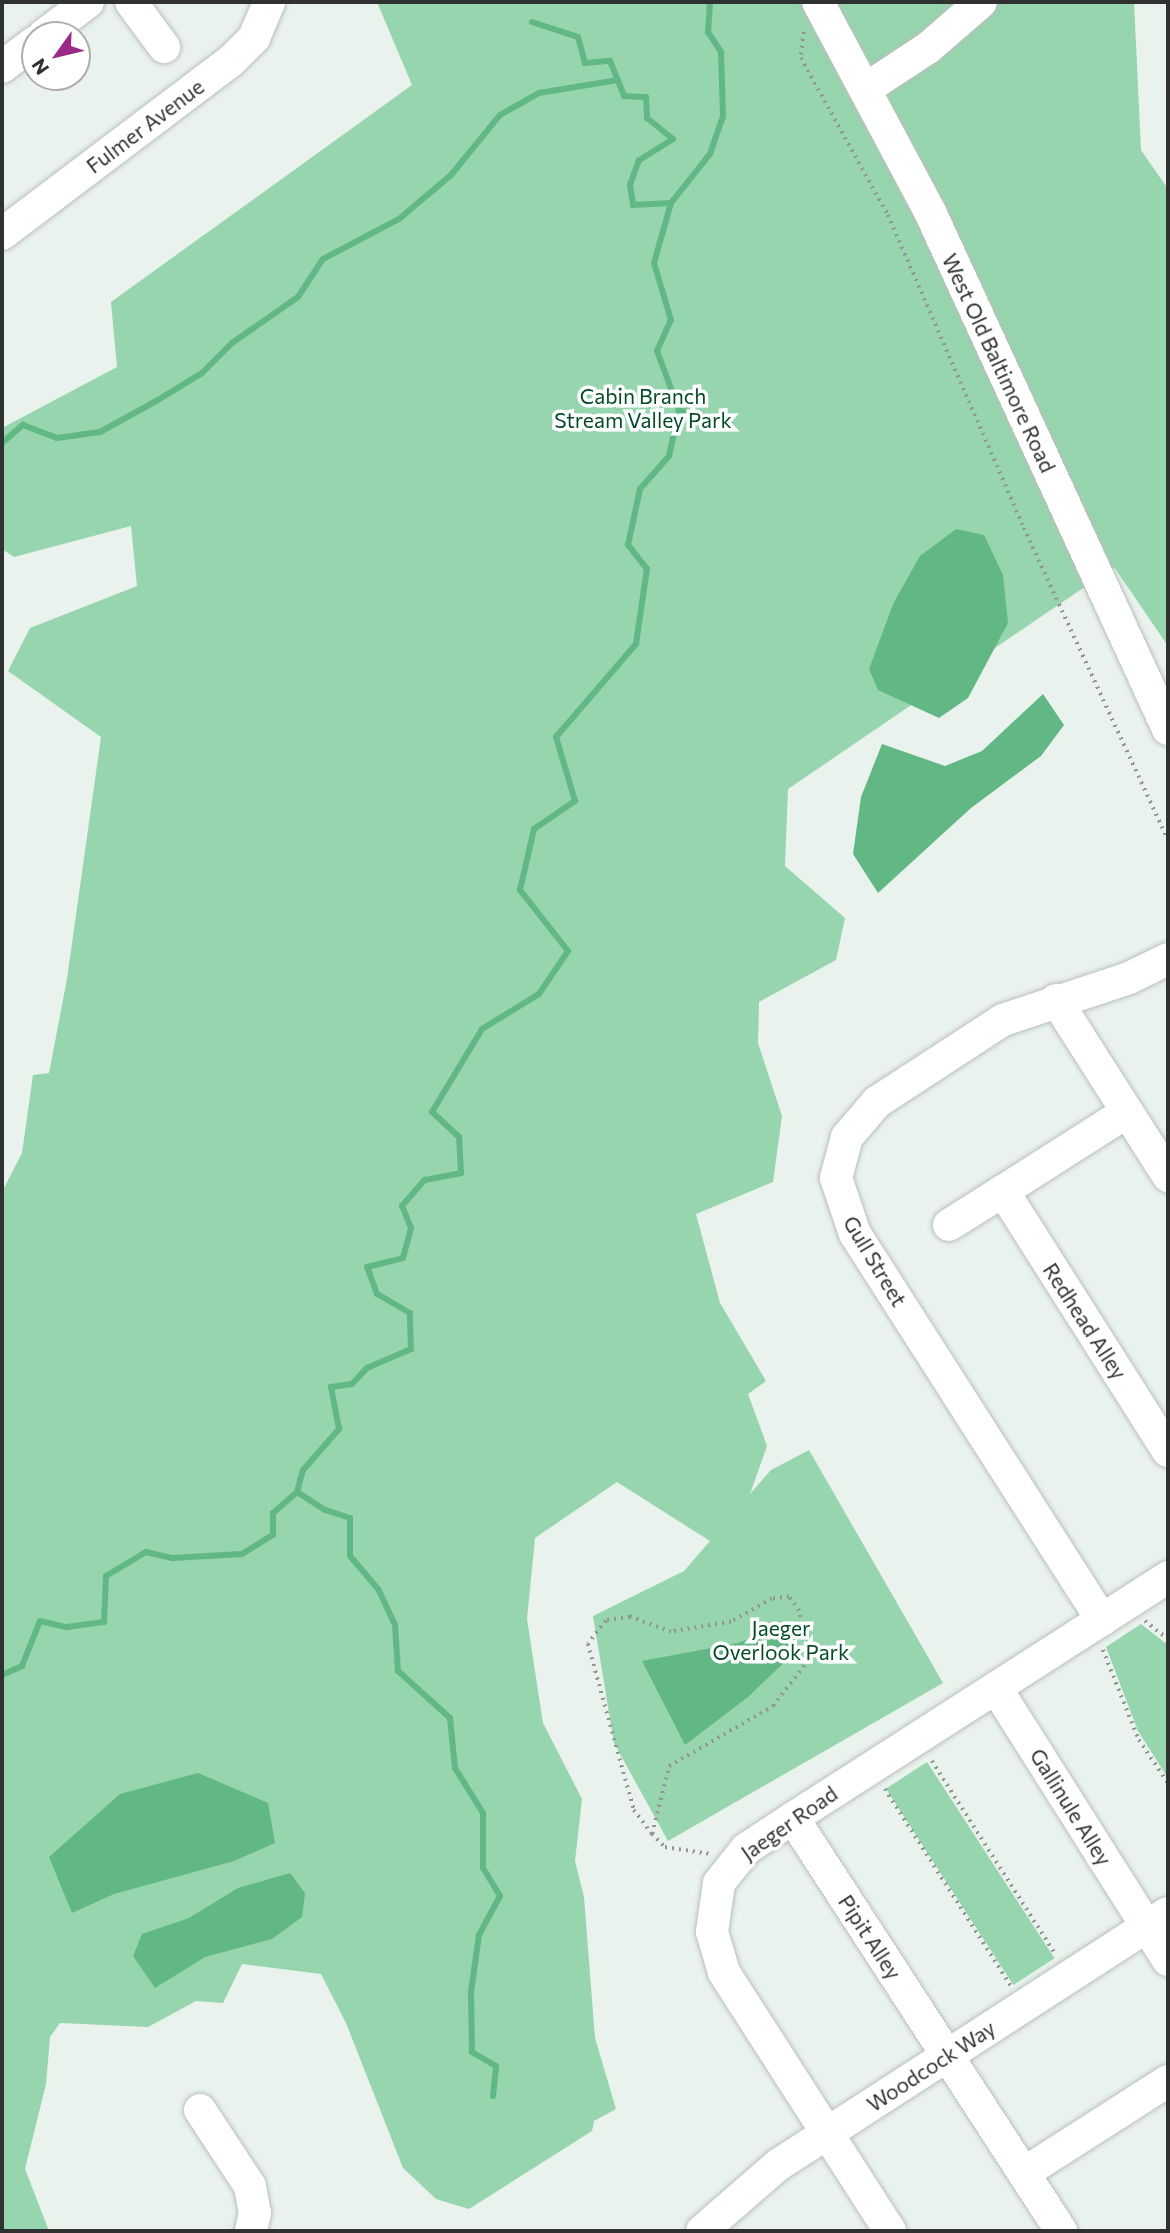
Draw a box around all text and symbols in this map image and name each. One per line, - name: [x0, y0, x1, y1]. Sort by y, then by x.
- north arrow: [21, 21, 91, 91]
- text: N: [26, 55, 53, 79]
- street label: Fulmer Avenue: [81, 74, 209, 178]
- street label: West Old Baltimore Road: [937, 250, 1061, 476]
- park label: Cabin Branch Stream Valley Park: [554, 383, 732, 433]
- street label: Gull Street: [838, 1211, 912, 1311]
- street label: Redhead Alley: [1038, 1258, 1132, 1384]
- park label: Jaeger Overlook Park: [713, 1615, 849, 1665]
- street label: Gallinule Alley: [1025, 1744, 1117, 1870]
- street label: Jaeger Road: [736, 1781, 842, 1865]
- street label: Pipit Alley: [833, 1890, 907, 1984]
- street label: Woodcock Way: [862, 2015, 1000, 2117]

